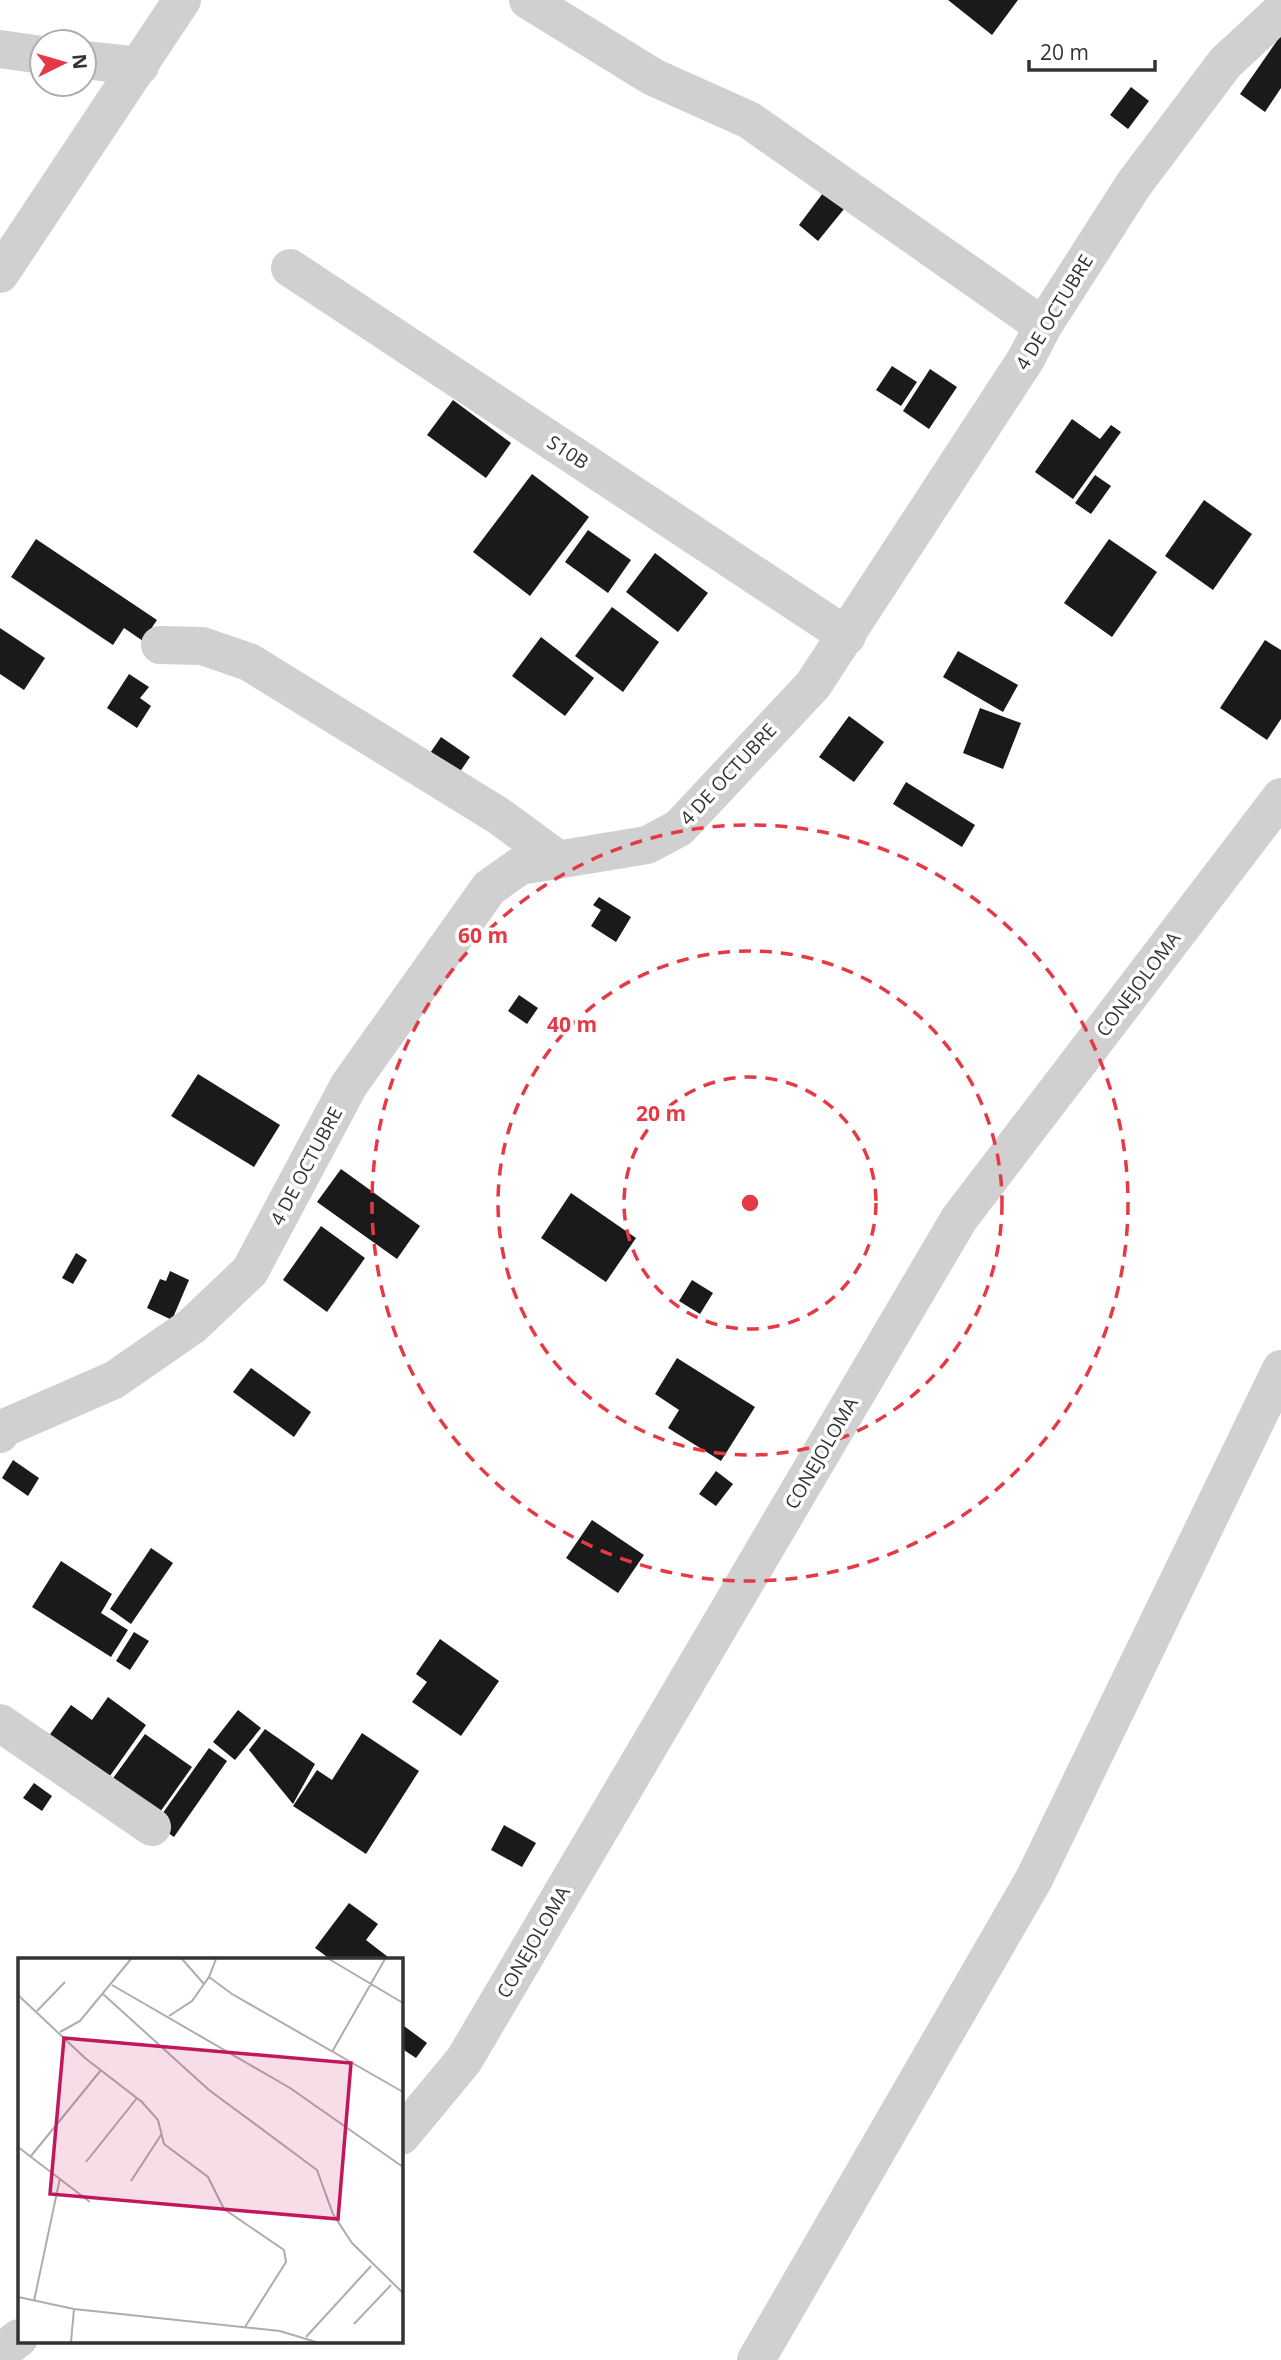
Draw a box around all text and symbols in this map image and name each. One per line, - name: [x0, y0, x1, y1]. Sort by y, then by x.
- north arrow: [28, 28, 98, 98]
- scale bar: [1029, 28, 1155, 72]
- text: 20 m: [1040, 38, 1089, 66]
- text: N: [66, 53, 94, 70]
- street label: 4 DE OCTUBRE: [1009, 249, 1099, 375]
- street label: S10B: [542, 429, 594, 475]
- street label: 4 DE OCTUBRE: [674, 717, 782, 831]
- text: 60 m: [458, 921, 508, 949]
- street label: CONEJOLOMA: [1090, 926, 1186, 1042]
- text: 40 m: [547, 1010, 597, 1038]
- text: 20 m: [636, 1099, 686, 1127]
- street label: 4 DE OCTUBRE: [264, 1102, 348, 1230]
- centre of rings: [738, 1191, 762, 1215]
- street label: CONEJOLOMA: [778, 1392, 864, 1514]
- street label: CONEJOLOMA: [490, 1881, 576, 2003]
- inset map: [18, 1958, 402, 2342]

